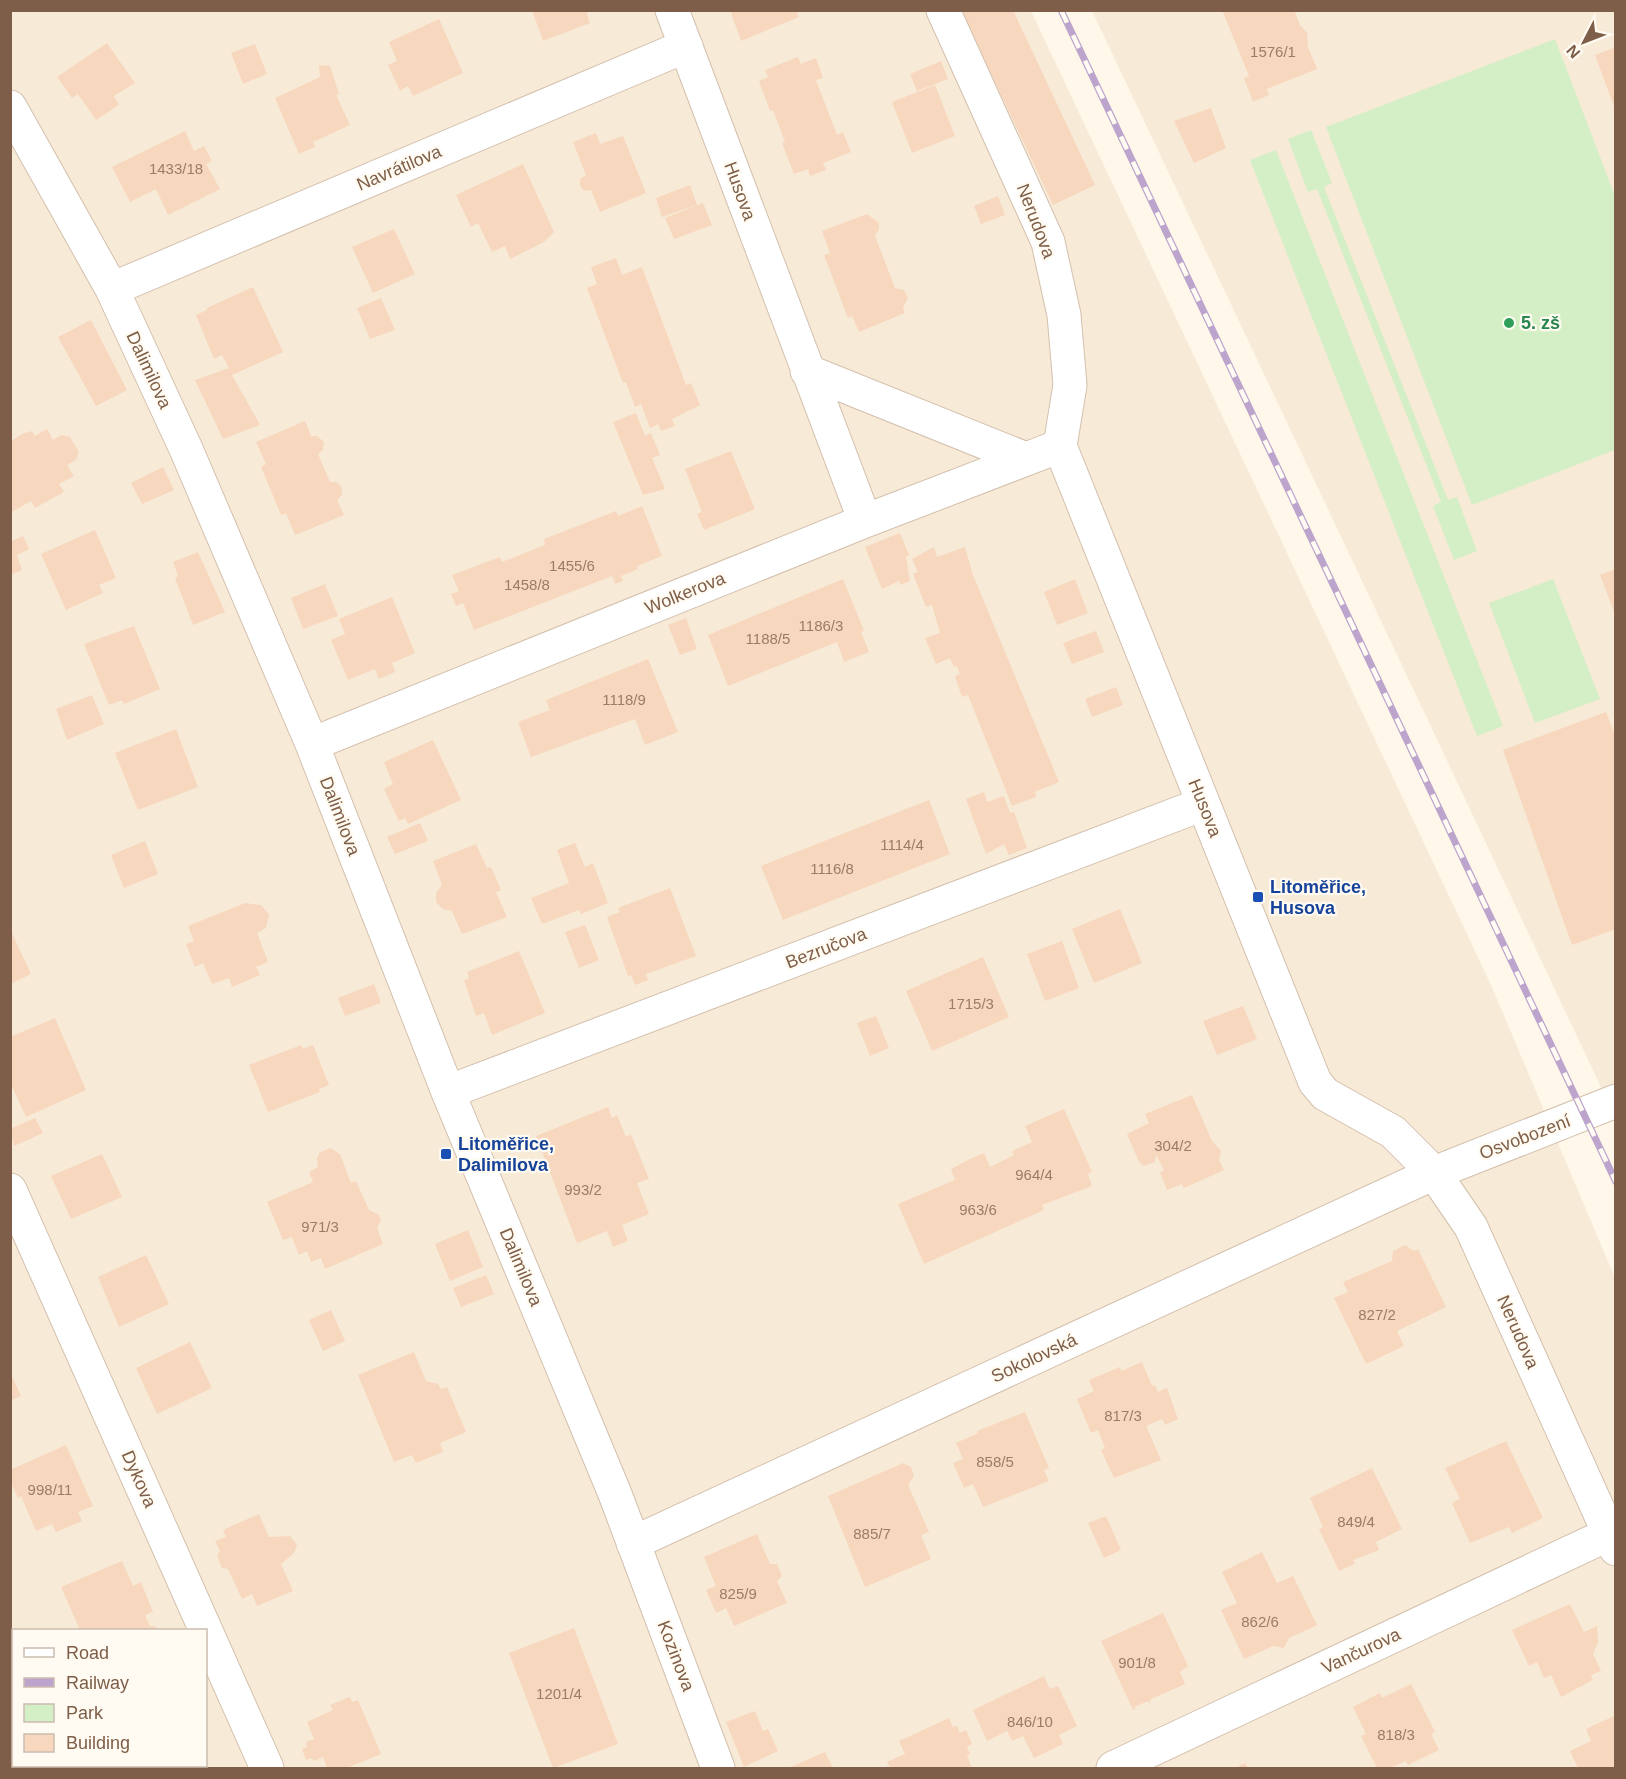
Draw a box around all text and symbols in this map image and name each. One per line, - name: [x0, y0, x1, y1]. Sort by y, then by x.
- north arrow: [1554, 12, 1614, 72]
- text: N: [1563, 42, 1583, 62]
- house number: 1576/1: [1250, 43, 1296, 60]
- street label: Navrátilova: [354, 141, 445, 195]
- street label: Husova: [720, 159, 760, 224]
- house number: 1433/18: [149, 160, 203, 177]
- street label: Nerudova: [1013, 181, 1060, 262]
- place label: 5. zš: [1521, 313, 1560, 333]
- marker: 5. zš: [1502, 316, 1516, 330]
- street label: Dalimilova: [122, 328, 176, 413]
- house number: 1455/6: [549, 557, 595, 574]
- street label: Wolkerova: [642, 567, 729, 618]
- house number: 1458/8: [504, 576, 550, 593]
- house number: 1186/3: [799, 617, 843, 634]
- house number: 1188/5: [746, 630, 790, 647]
- house number: 1118/9: [602, 691, 646, 708]
- street label: Dalimilova: [316, 774, 365, 859]
- street label: Husova: [1184, 776, 1226, 841]
- house number: 1114/4: [880, 836, 924, 853]
- house number: 1116/8: [810, 860, 854, 877]
- place label: Litoměřice, Husova: [1270, 877, 1366, 918]
- marker: Litoměřice, Husova: [1251, 890, 1265, 904]
- street label: Bezručova: [783, 923, 870, 973]
- house number: 1715/3: [948, 995, 994, 1012]
- street label: Osvobození: [1477, 1110, 1573, 1164]
- place label: Litoměřice, Dalimilova: [458, 1134, 554, 1175]
- house number: 304/2: [1154, 1137, 1192, 1154]
- marker: Litoměřice, Dalimilova: [439, 1147, 453, 1161]
- house number: 964/4: [1015, 1166, 1053, 1183]
- house number: 993/2: [564, 1181, 602, 1198]
- house number: 963/6: [959, 1201, 997, 1218]
- house number: 971/3: [301, 1218, 339, 1235]
- street label: Dalimilova: [496, 1225, 547, 1310]
- street label: Nerudova: [1493, 1292, 1543, 1373]
- house number: 827/2: [1358, 1306, 1396, 1323]
- street label: Sokolovská: [988, 1329, 1081, 1387]
- house number: 817/3: [1104, 1407, 1142, 1424]
- street label: Dykova: [118, 1448, 161, 1511]
- house number: 858/5: [976, 1453, 1014, 1470]
- house number: 998/11: [28, 1481, 72, 1498]
- house number: 849/4: [1337, 1513, 1375, 1530]
- house number: 885/7: [853, 1525, 891, 1542]
- house number: 825/9: [719, 1585, 757, 1602]
- house number: 862/6: [1241, 1613, 1279, 1630]
- street label: Kozinova: [653, 1618, 699, 1695]
- street label: Vančurova: [1318, 1624, 1405, 1678]
- legend: [12, 1629, 207, 1767]
- text: Road: [66, 1643, 109, 1663]
- house number: 901/8: [1118, 1654, 1156, 1671]
- text: Railway: [66, 1673, 129, 1693]
- house number: 1201/4: [536, 1685, 582, 1702]
- text: Park: [66, 1703, 104, 1723]
- house number: 846/10: [1007, 1713, 1053, 1730]
- house number: 818/3: [1377, 1726, 1415, 1743]
- text: Building: [66, 1733, 130, 1753]

